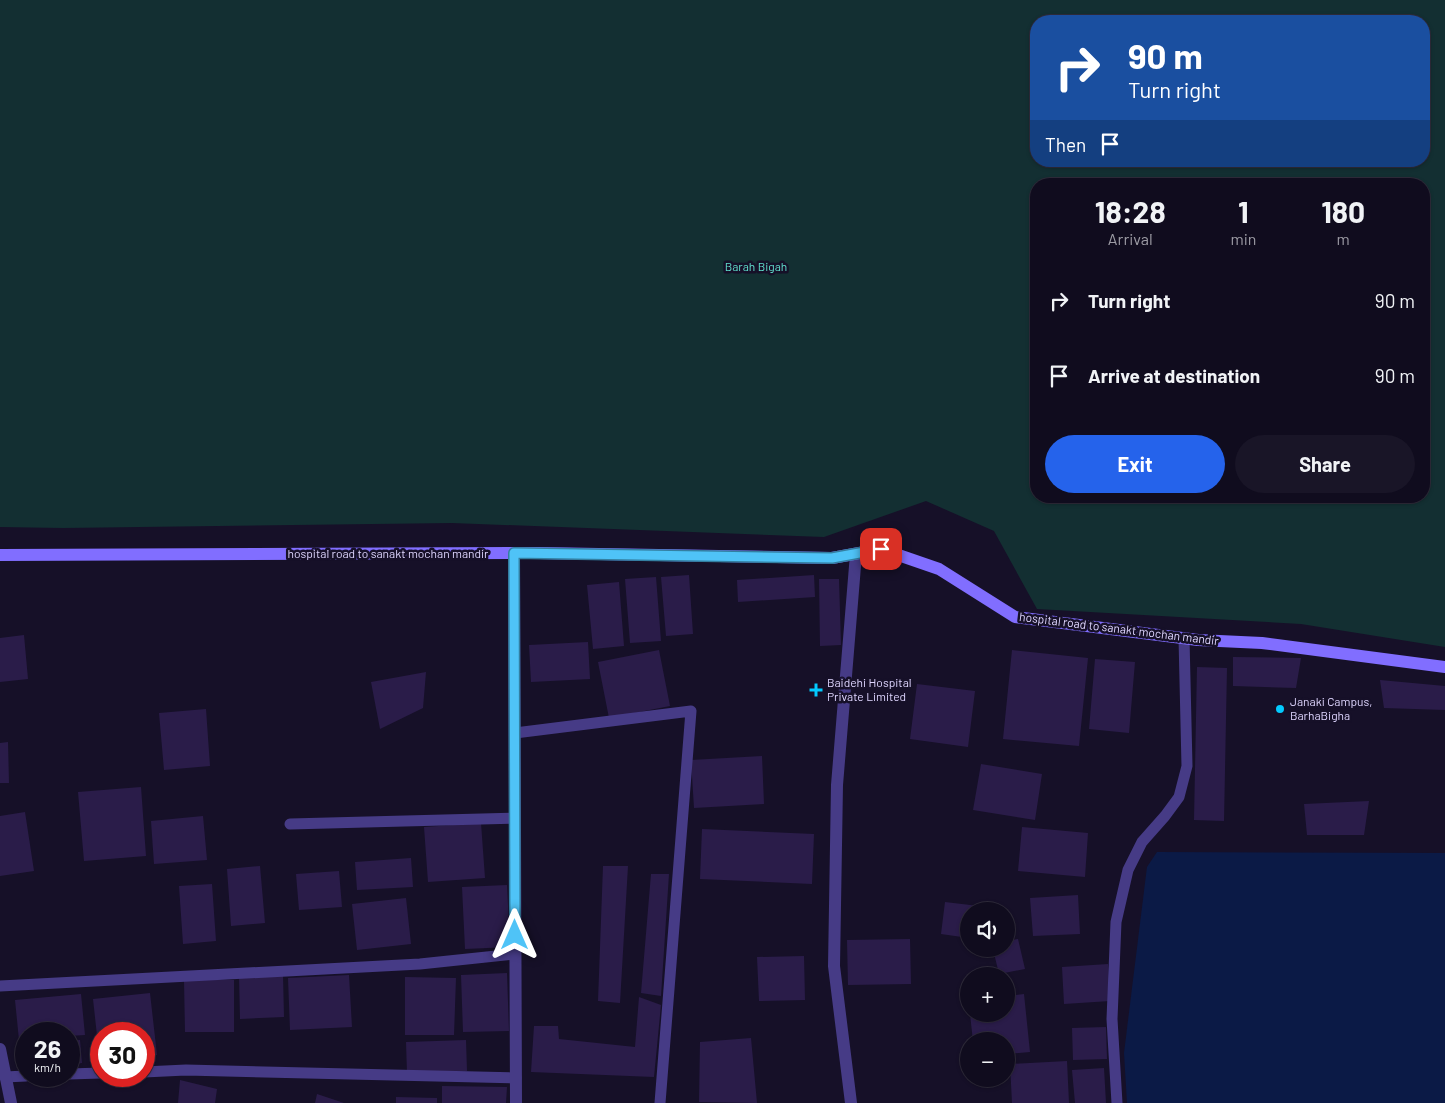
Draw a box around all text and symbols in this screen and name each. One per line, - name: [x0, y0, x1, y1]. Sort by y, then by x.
- text: 90 m: [1128, 34, 1203, 76]
- icon: right: [1045, 35, 1110, 100]
- text: Turn right: [1128, 76, 1221, 102]
- icon: arrive: [1096, 130, 1124, 158]
- text: Then: [1045, 133, 1086, 156]
- text: 18:28: [1095, 193, 1166, 229]
- text: 1: [1238, 193, 1249, 229]
- text: 180: [1321, 193, 1365, 229]
- text: Arrival: [1108, 229, 1153, 248]
- text: min: [1230, 229, 1256, 248]
- text: m: [1337, 229, 1350, 248]
- park label: Barah Bigah: [725, 259, 787, 273]
- icon: right: [1045, 287, 1073, 315]
- text: Turn right: [1088, 289, 1170, 312]
- text: 90 m: [1375, 289, 1415, 312]
- icon: arrive: [1045, 362, 1073, 390]
- text: Arrive at destination: [1088, 364, 1260, 387]
- text: 90 m: [1375, 364, 1415, 387]
- button: Exit: [1045, 435, 1225, 493]
- button: Share: [1235, 435, 1415, 493]
- pin: [860, 528, 902, 570]
- icon: arrive: [867, 535, 895, 563]
- street label: hospital road to sanakt mochan mandir: [288, 546, 489, 560]
- street label: hospital road to sanakt mochan mandir: [1019, 609, 1220, 647]
- place label: Baidehi Hospital Private Limited: [827, 675, 912, 703]
- marker: Baidehi Hospital Private Limited: [809, 683, 823, 697]
- place label: Janaki Campus, BarhaBigha: [1290, 694, 1372, 722]
- marker: Janaki Campus, BarhaBigha: [1274, 703, 1286, 715]
- map controls: [960, 902, 1015, 1087]
- button: sound: [960, 902, 1015, 957]
- position arrow: [488, 908, 540, 960]
- button: +: [960, 967, 1015, 1022]
- speed limit sign: 30: [90, 1022, 155, 1087]
- button: −: [960, 1032, 1015, 1087]
- text: 26: [34, 1033, 61, 1063]
- text: km/h: [34, 1060, 61, 1074]

